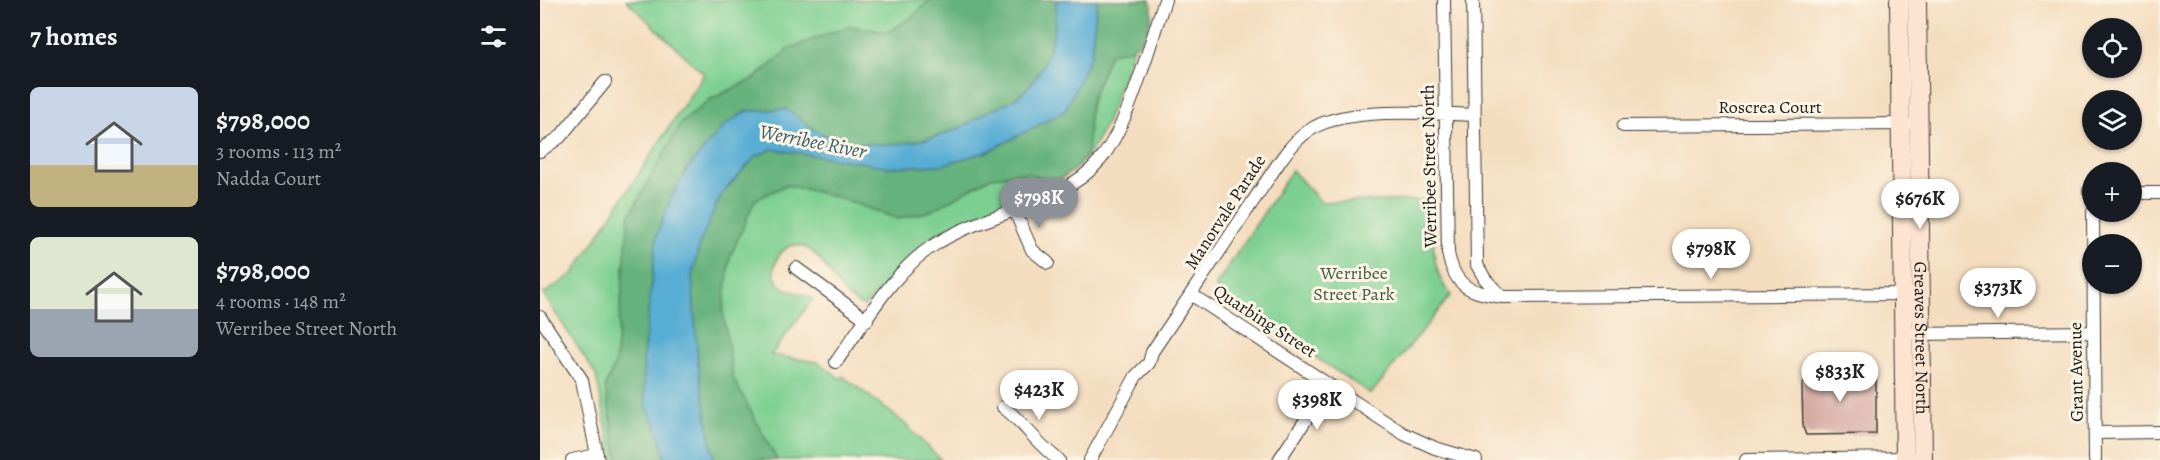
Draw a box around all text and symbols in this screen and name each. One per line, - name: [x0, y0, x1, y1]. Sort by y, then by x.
- map controls: [2082, 18, 2142, 294]
- button: locate: [2082, 18, 2142, 78]
- text: 7 homes: [30, 19, 118, 54]
- icon: filters: [477, 20, 510, 53]
- street label: Werribee Street North: [1416, 84, 1442, 249]
- button: layers: [2082, 90, 2142, 150]
- street label: Roscrea Court: [1718, 95, 1822, 119]
- text: $798,000: [216, 103, 310, 138]
- icon: home: [78, 111, 150, 183]
- water label: Werribee River: [757, 118, 870, 165]
- text: 3 rooms · 113 m²: [216, 138, 341, 165]
- street label: Manorvale Parade: [1179, 150, 1271, 274]
- button: +: [2082, 162, 2142, 222]
- text: Nadda Court: [216, 165, 321, 192]
- pin: $798K: [997, 178, 1081, 229]
- pin: $676K: [1878, 179, 1962, 230]
- text: $798K: [1014, 184, 1064, 211]
- text: $676K: [1895, 185, 1945, 212]
- pin: $798K: [1669, 229, 1753, 280]
- button: −: [2082, 234, 2142, 294]
- text: $798K: [1686, 235, 1736, 262]
- text: $798,000: [216, 253, 310, 288]
- icon: home: [78, 261, 150, 333]
- park label: Werribee Street Park: [1313, 261, 1395, 306]
- street label: Greaves Street North: [1908, 261, 1934, 415]
- pin: $373K: [1956, 268, 2040, 319]
- text: $373K: [1974, 274, 2022, 301]
- street label: Quarbing Street: [1209, 279, 1321, 363]
- text: 4 rooms · 148 m²: [216, 288, 346, 315]
- text: Werribee Street North: [216, 315, 397, 342]
- street label: Grant Avenue: [2063, 322, 2089, 422]
- pin: $833K: [1798, 352, 1882, 403]
- text: $833K: [1815, 358, 1865, 385]
- pin: $423K: [997, 370, 1081, 421]
- text: $423K: [1014, 376, 1064, 403]
- pin: $398K: [1275, 380, 1359, 431]
- text: $398K: [1292, 386, 1342, 413]

